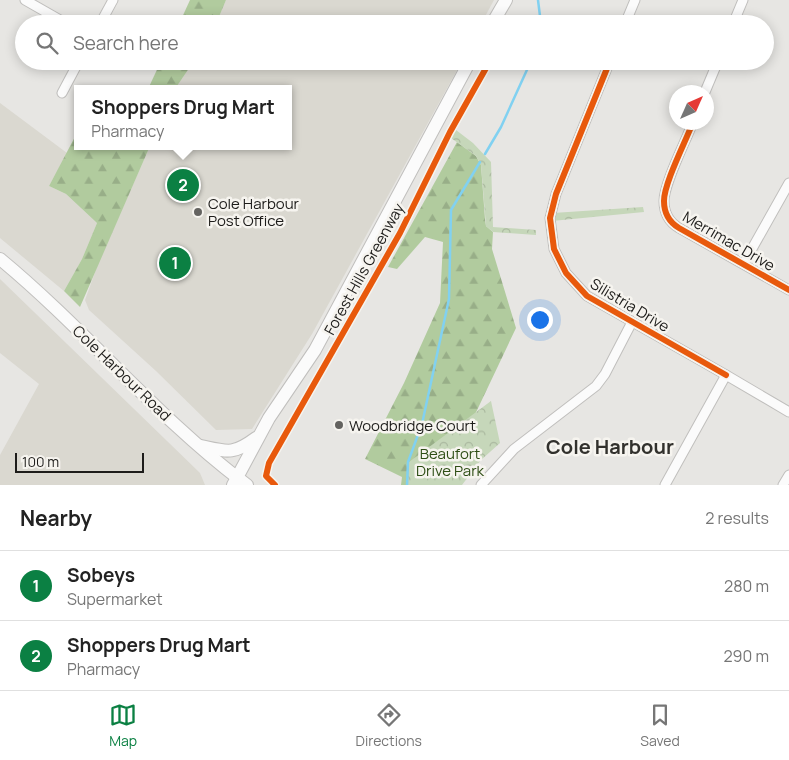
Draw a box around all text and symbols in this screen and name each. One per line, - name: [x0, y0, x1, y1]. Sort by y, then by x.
- search box: [15, 15, 774, 70]
- icon: search: [33, 29, 61, 57]
- text: Search here: [73, 30, 179, 56]
- popup: [74, 85, 292, 150]
- north arrow: [669, 85, 714, 130]
- text: Shoppers Drug Mart: [91, 94, 275, 120]
- text: Pharmacy: [91, 120, 165, 142]
- pin: 2: [167, 166, 199, 204]
- place label: Cole Harbour Post Office: [208, 193, 300, 231]
- street label: Forest Hills Greenway: [319, 199, 409, 339]
- marker: Cole Harbour Post Office: [192, 206, 204, 218]
- street label: Merrimac Drive: [679, 206, 779, 276]
- pin: 1: [159, 244, 191, 282]
- street label: Silistria Drive: [586, 273, 674, 337]
- your location: [527, 307, 553, 333]
- street label: Cole Harbour Road: [68, 320, 176, 426]
- place label: Woodbridge Court: [349, 415, 476, 436]
- marker: Woodbridge Court: [333, 419, 345, 431]
- district label: Cole Harbour: [546, 433, 674, 460]
- park label: Beaufort Drive Park: [416, 443, 485, 481]
- scale bar: [15, 450, 144, 473]
- text: 100 m: [22, 452, 59, 471]
- text: Nearby: [20, 504, 92, 532]
- text: 2 results: [705, 507, 769, 529]
- text: Sobeys: [67, 562, 135, 588]
- text: 1: [32, 575, 40, 597]
- text: 280 m: [724, 575, 769, 597]
- text: Supermarket: [67, 588, 163, 610]
- text: Shoppers Drug Mart: [67, 632, 251, 658]
- text: 2: [31, 645, 41, 667]
- text: 290 m: [723, 645, 769, 667]
- text: Pharmacy: [67, 658, 140, 680]
- tab: Map: [109, 701, 137, 750]
- tab: Directions: [356, 701, 422, 750]
- tab: Saved: [640, 701, 680, 750]

